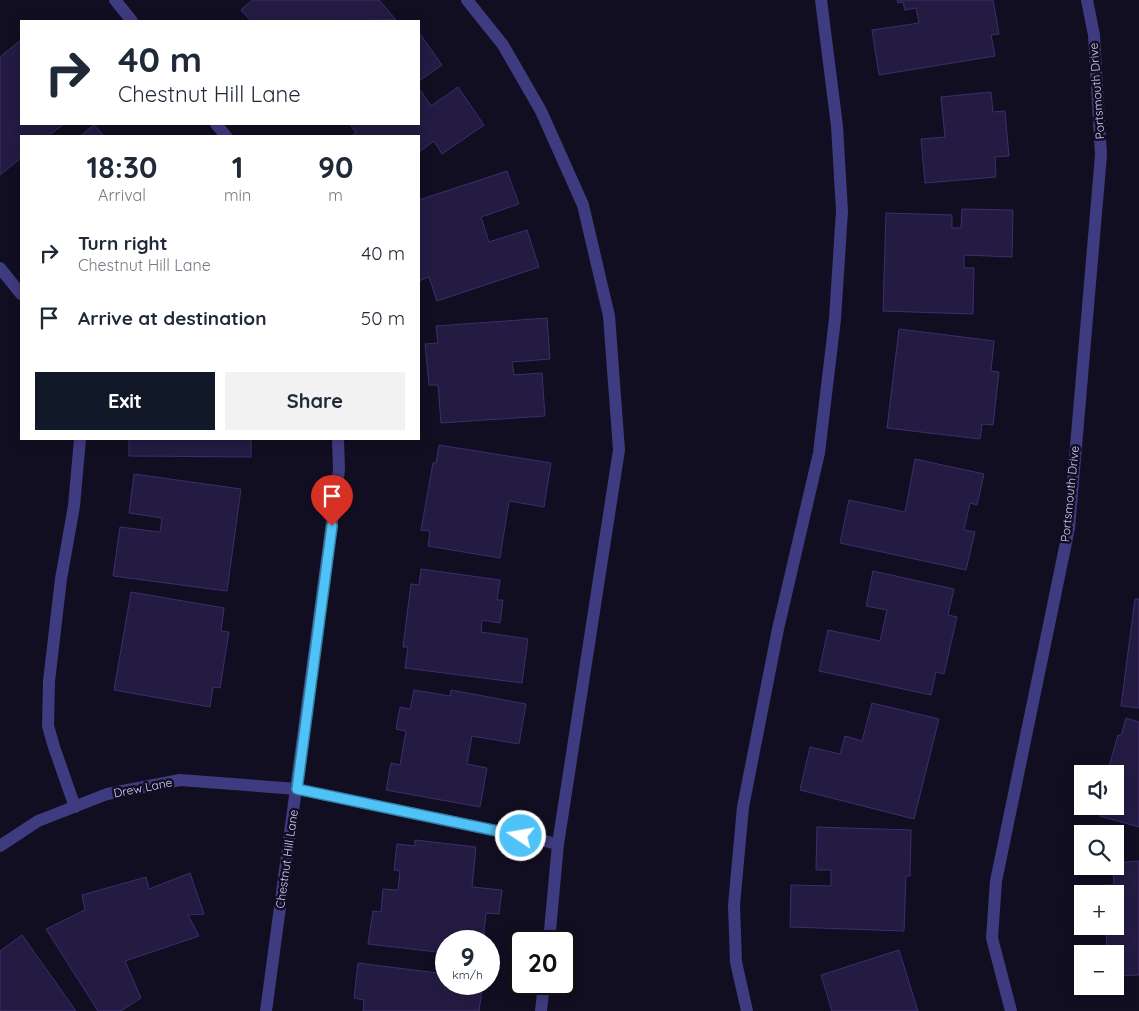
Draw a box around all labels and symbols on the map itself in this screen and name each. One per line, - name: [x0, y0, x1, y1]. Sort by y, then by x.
- street label: Portsmouth Drive: [1086, 42, 1107, 140]
- street label: Portsmouth Drive: [1057, 445, 1082, 543]
- pin: [311, 475, 353, 526]
- street label: Drew Lane: [112, 774, 174, 801]
- street label: Chestnut Hill Lane: [272, 808, 301, 909]
- position arrow: [494, 809, 546, 861]
- speed limit sign: 20: [510, 930, 575, 995]

